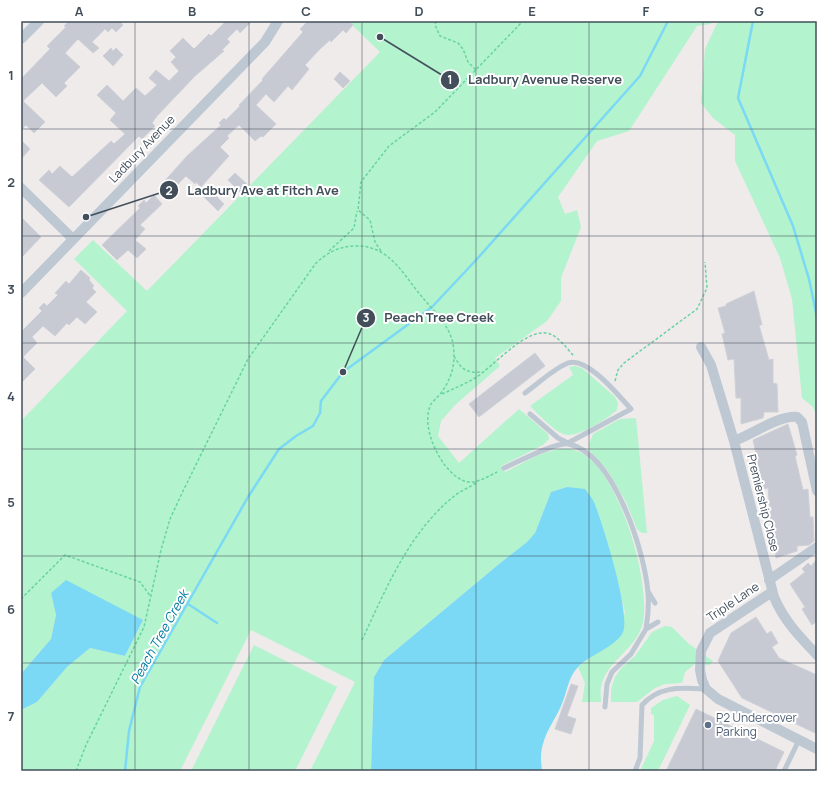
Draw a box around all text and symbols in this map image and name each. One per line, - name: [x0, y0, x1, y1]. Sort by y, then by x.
- text: A: [75, 2, 84, 20]
- text: B: [188, 2, 196, 20]
- text: C: [301, 2, 311, 20]
- text: D: [414, 2, 424, 20]
- text: E: [528, 2, 536, 20]
- text: F: [643, 2, 650, 20]
- text: G: [754, 2, 764, 20]
- text: 1: [8, 66, 14, 84]
- callout: Ladbury Avenue Reserve: [440, 67, 630, 92]
- text: Ladbury Avenue Reserve: [468, 70, 622, 88]
- text: 1: [447, 71, 453, 88]
- street label: Ladbury Avenue: [105, 111, 178, 186]
- text: 2: [7, 173, 15, 191]
- callout: Ladbury Ave at Fitch Ave: [159, 178, 347, 203]
- text: Ladbury Ave at Fitch Ave: [187, 181, 339, 199]
- text: 2: [165, 182, 173, 199]
- text: 3: [7, 280, 15, 298]
- callout: Peach Tree Creek: [356, 305, 501, 330]
- text: Peach Tree Creek: [384, 308, 495, 326]
- text: 3: [363, 309, 370, 326]
- text: 4: [7, 387, 15, 405]
- street label: Premiership Close: [743, 452, 784, 553]
- text: 5: [7, 493, 15, 511]
- street label: Triple Lane: [703, 578, 762, 625]
- water label: Peach Tree Creek: [126, 585, 194, 687]
- text: 6: [7, 600, 15, 618]
- text: 7: [8, 707, 15, 725]
- place label: P2 Undercover Parking: [716, 709, 798, 740]
- marker: P2 Undercover Parking: [703, 720, 713, 730]

